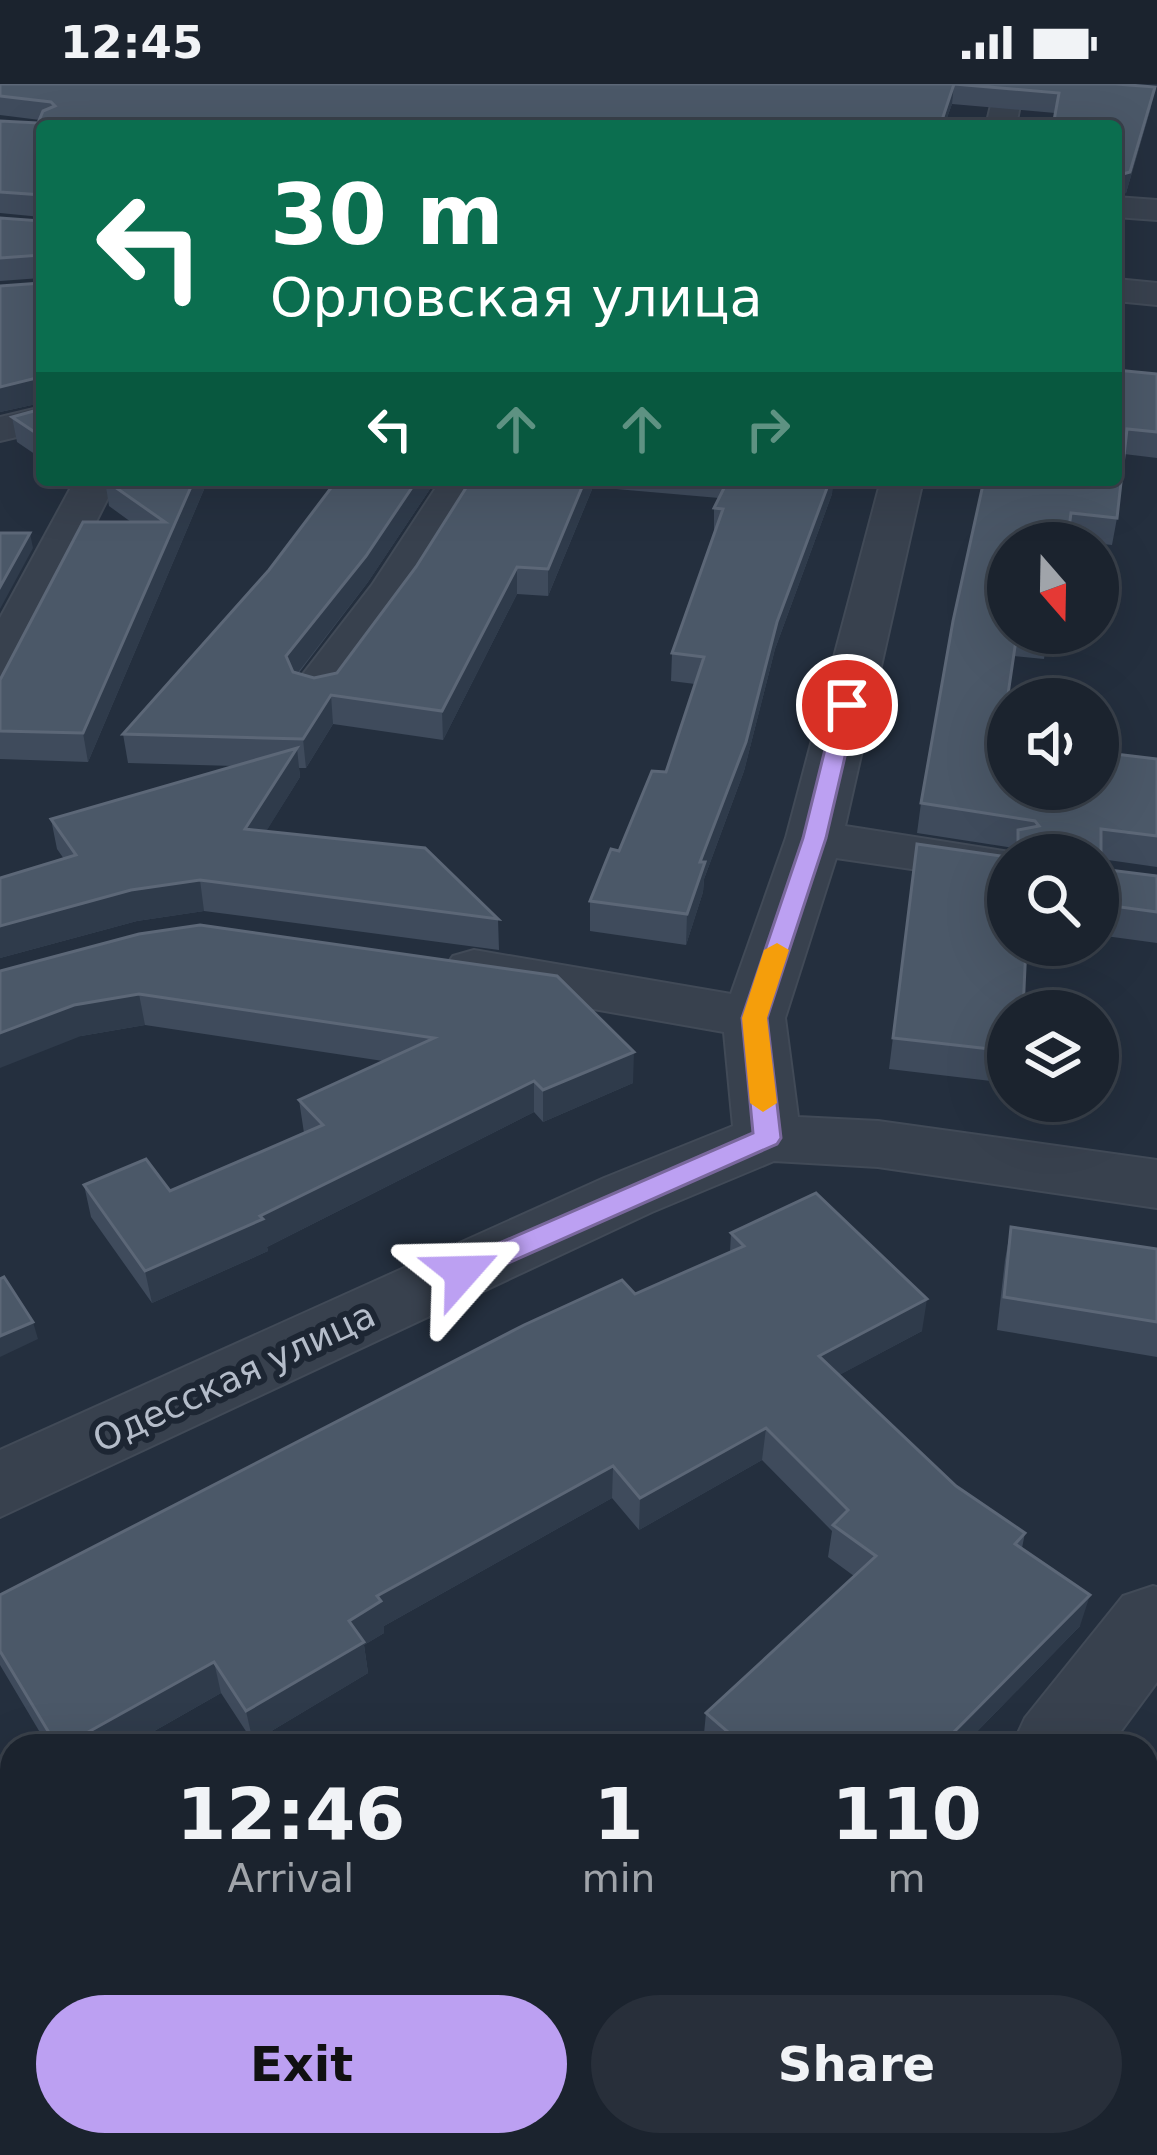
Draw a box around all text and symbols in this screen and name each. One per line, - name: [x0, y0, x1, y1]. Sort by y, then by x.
- text: 12:45: [60, 16, 203, 69]
- text: 30 m: [270, 166, 504, 264]
- icon: left: [72, 168, 228, 324]
- text: Орловская улица: [270, 266, 763, 329]
- icon: left: [357, 396, 423, 462]
- icon: ahead: [483, 396, 549, 462]
- icon: ahead: [609, 396, 675, 462]
- icon: right: [735, 396, 801, 462]
- north arrow: [987, 522, 1119, 654]
- map controls: [987, 522, 1119, 1122]
- pin: [796, 654, 898, 756]
- icon: arrive: [814, 672, 880, 738]
- button: sound: [987, 678, 1119, 810]
- button: search: [987, 834, 1119, 966]
- button: layers: [987, 990, 1119, 1122]
- position arrow: [399, 1209, 525, 1335]
- street label: Одесская улица: [87, 1294, 381, 1460]
- text: 12:46: [176, 1772, 405, 1856]
- text: 1: [593, 1772, 643, 1856]
- text: 110: [831, 1772, 982, 1856]
- text: Arrival: [227, 1856, 354, 1901]
- text: min: [582, 1856, 655, 1901]
- text: m: [888, 1856, 926, 1901]
- button: Exit: [36, 1995, 567, 2133]
- button: Share: [591, 1995, 1122, 2133]

